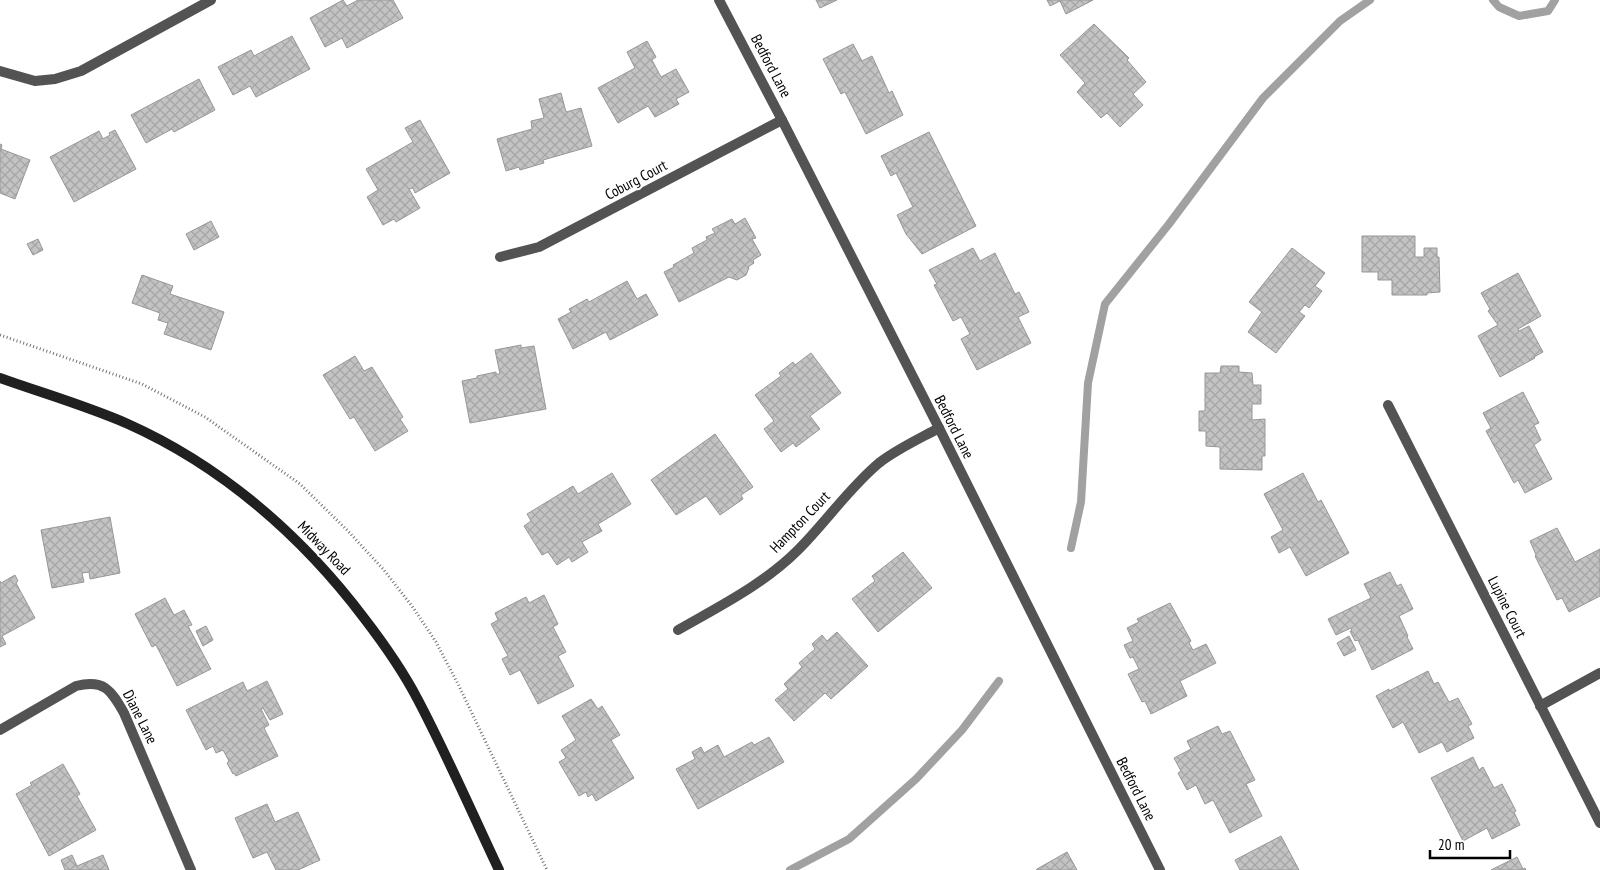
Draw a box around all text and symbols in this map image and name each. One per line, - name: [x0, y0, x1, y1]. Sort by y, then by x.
- street label: Bedford Lane: [747, 31, 796, 100]
- street label: Coburg Court: [601, 155, 670, 204]
- street label: Bedford Lane: [930, 392, 978, 462]
- street label: Hampton Court: [765, 487, 834, 557]
- street label: Midway Road: [294, 517, 355, 579]
- street label: Lupine Court: [1484, 573, 1531, 641]
- street label: Diane Lane: [119, 687, 162, 747]
- street label: Bedford Lane: [1112, 754, 1160, 824]
- scale bar: [1430, 828, 1510, 860]
- text: 20 m: [1438, 835, 1464, 854]

